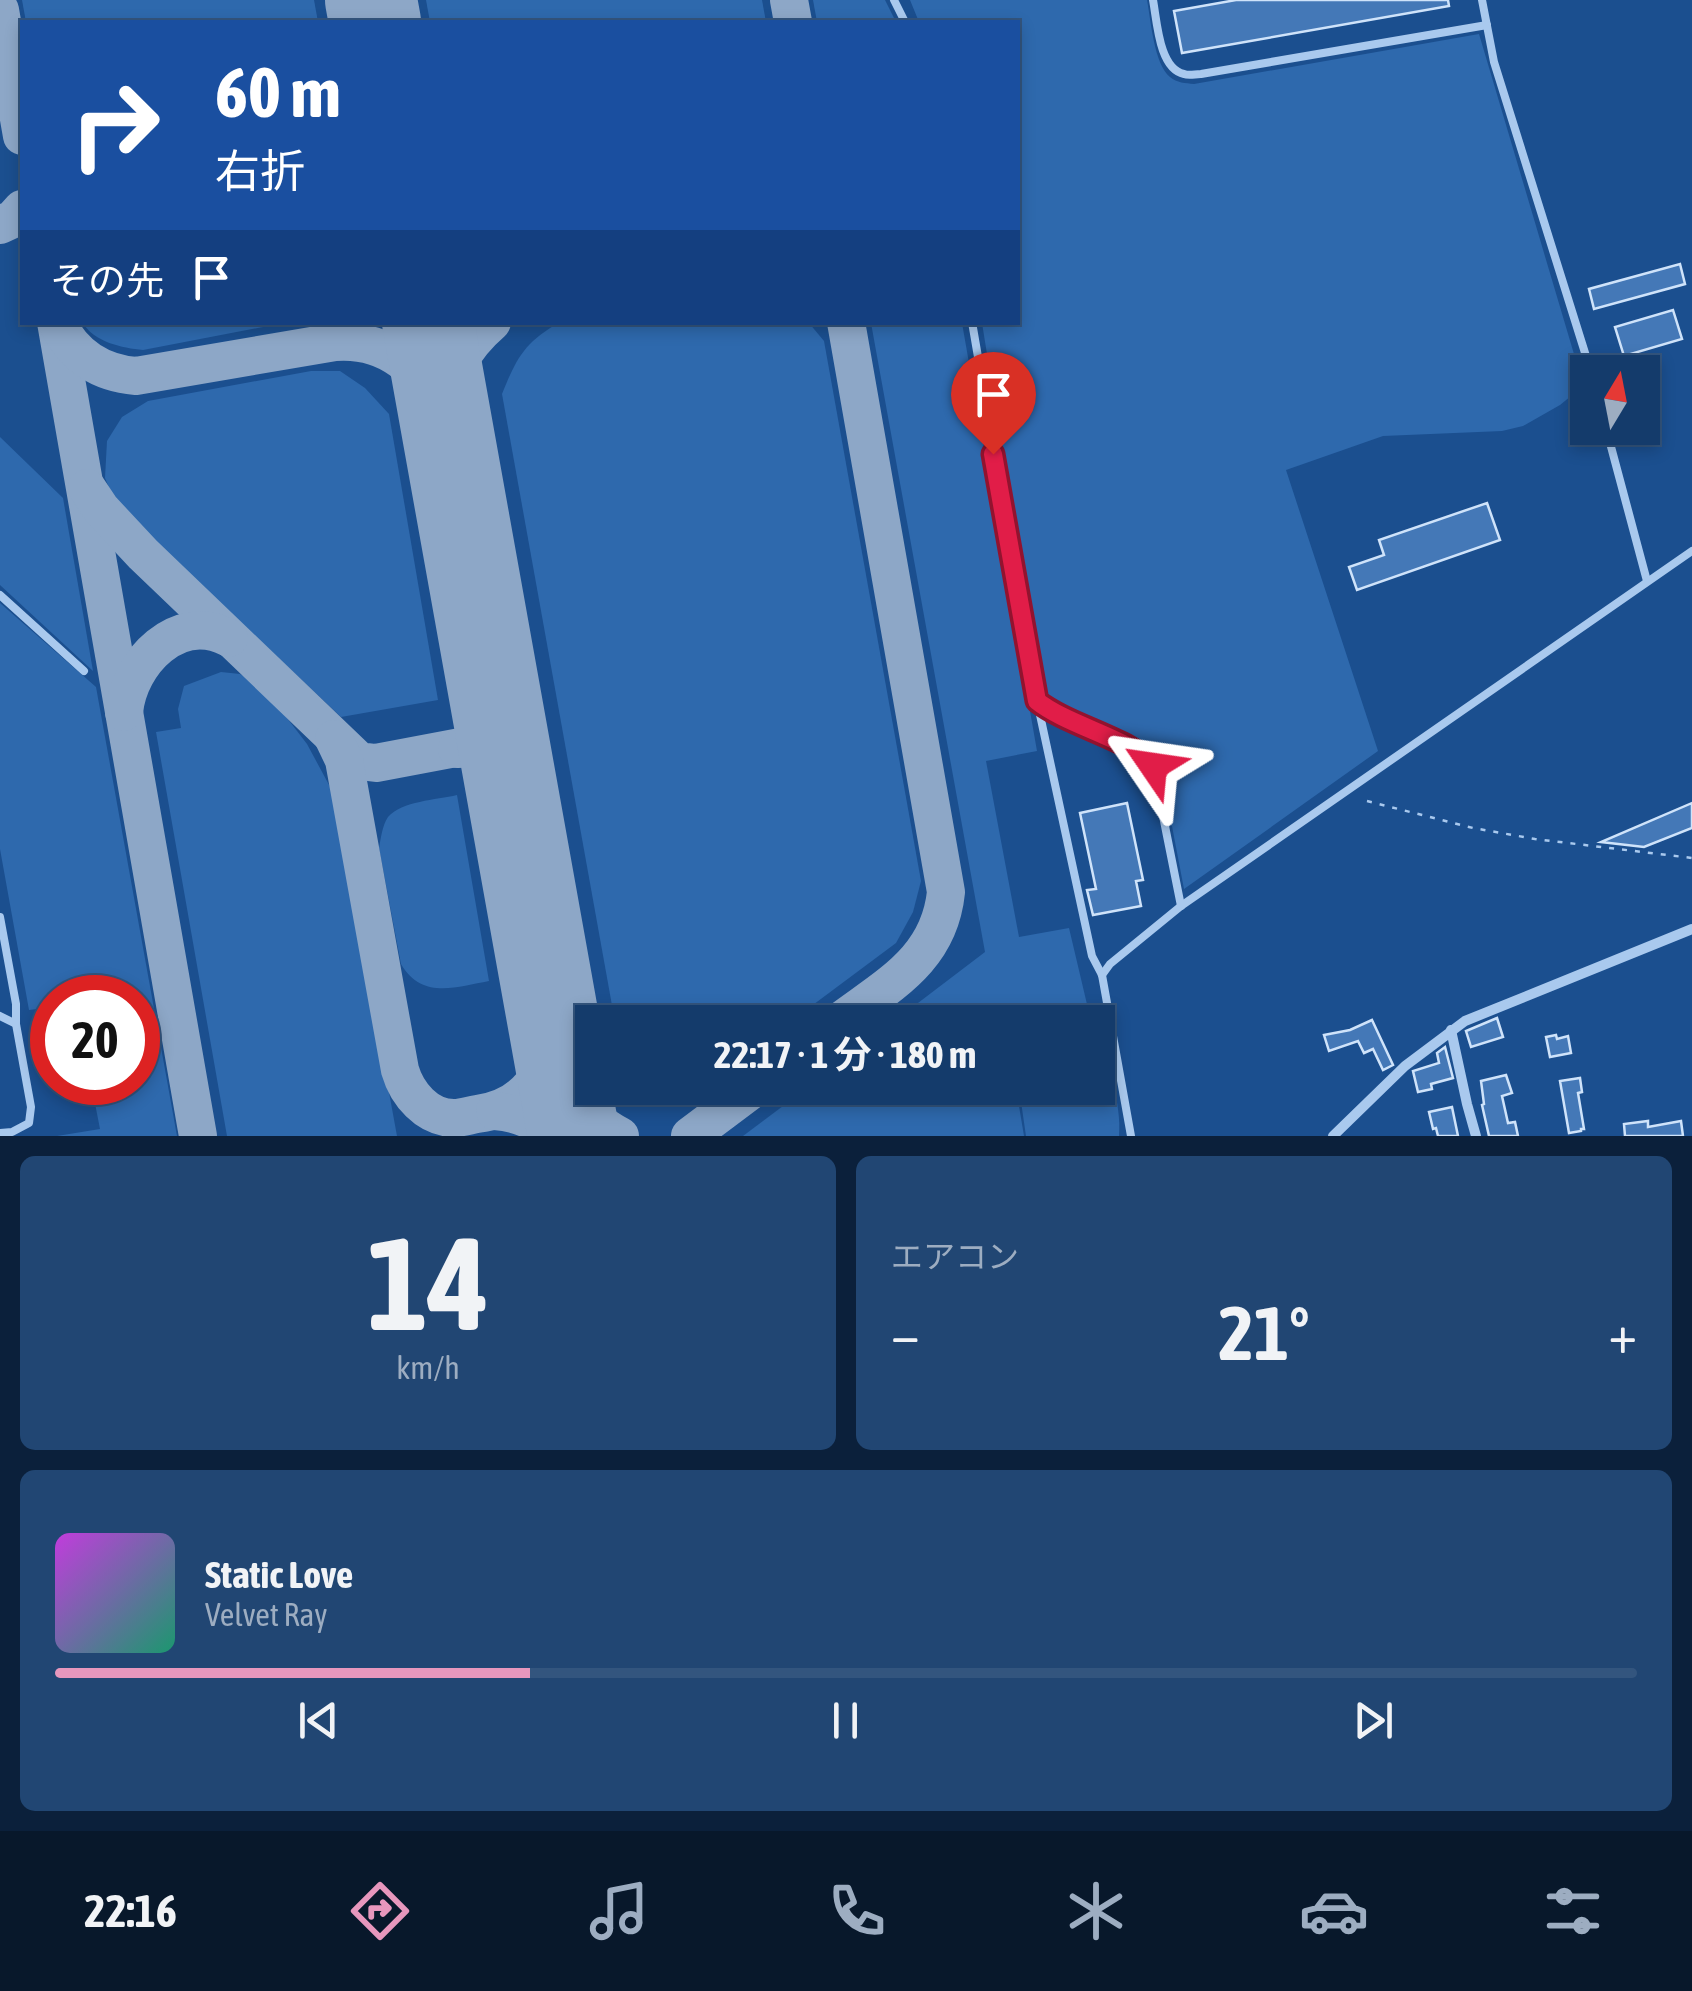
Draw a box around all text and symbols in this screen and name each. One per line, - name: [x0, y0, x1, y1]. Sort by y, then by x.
- text: 60 m: [215, 52, 341, 132]
- icon: right: [50, 60, 180, 190]
- text: 右折: [215, 145, 305, 197]
- icon: arrive: [184, 250, 239, 305]
- text: その先: [50, 259, 164, 302]
- pin: [951, 352, 1036, 455]
- north arrow: [1570, 355, 1660, 445]
- map controls: [1570, 355, 1660, 445]
- icon: arrive: [966, 367, 1021, 422]
- position arrow: [1101, 714, 1205, 818]
- speed limit sign: 20: [30, 975, 160, 1105]
- text: 22:17 · 1 分 · 180 m: [714, 1033, 976, 1076]
- text: 14: [367, 1209, 489, 1358]
- text: エアコン: [891, 1238, 1019, 1275]
- text: 21°: [1218, 1290, 1310, 1376]
- text: −: [891, 1302, 920, 1365]
- text: +: [1608, 1302, 1637, 1365]
- text: km/h: [396, 1349, 460, 1386]
- text: Static Love: [205, 1553, 353, 1596]
- text: Velvet Ray: [205, 1596, 327, 1633]
- icon: previous: [291, 1693, 346, 1748]
- icon: pause: [818, 1693, 873, 1748]
- icon: next: [1346, 1693, 1401, 1748]
- icon: directions: [345, 1876, 415, 1946]
- icon: music: [584, 1876, 654, 1946]
- icon: phone: [822, 1876, 892, 1946]
- icon: climate: [1061, 1876, 1131, 1946]
- icon: car: [1299, 1876, 1369, 1946]
- icon: filters: [1538, 1876, 1608, 1946]
- text: 22:16: [84, 1885, 177, 1937]

